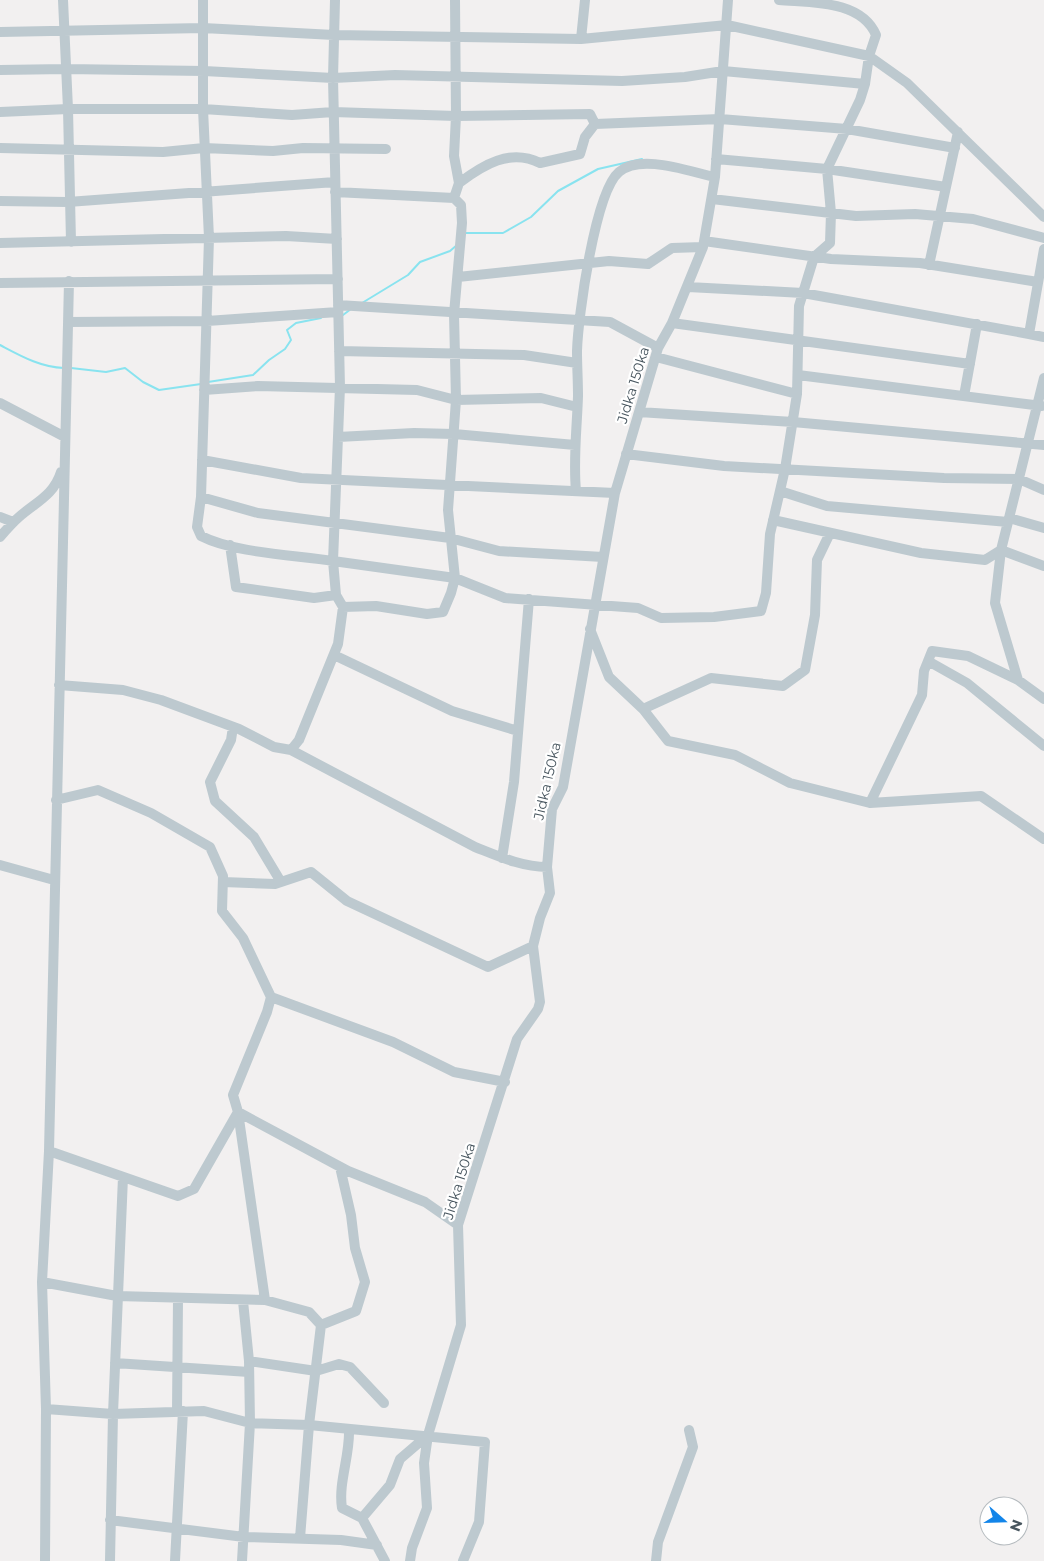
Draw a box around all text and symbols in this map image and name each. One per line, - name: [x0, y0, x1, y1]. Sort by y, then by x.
- street label: Jidka 150ka: [613, 345, 653, 426]
- street label: Jidka 150ka: [529, 740, 565, 823]
- street label: Jidka 150ka: [439, 1141, 479, 1222]
- north arrow: [979, 1496, 1029, 1546]
- text: N: [1006, 1517, 1027, 1534]

